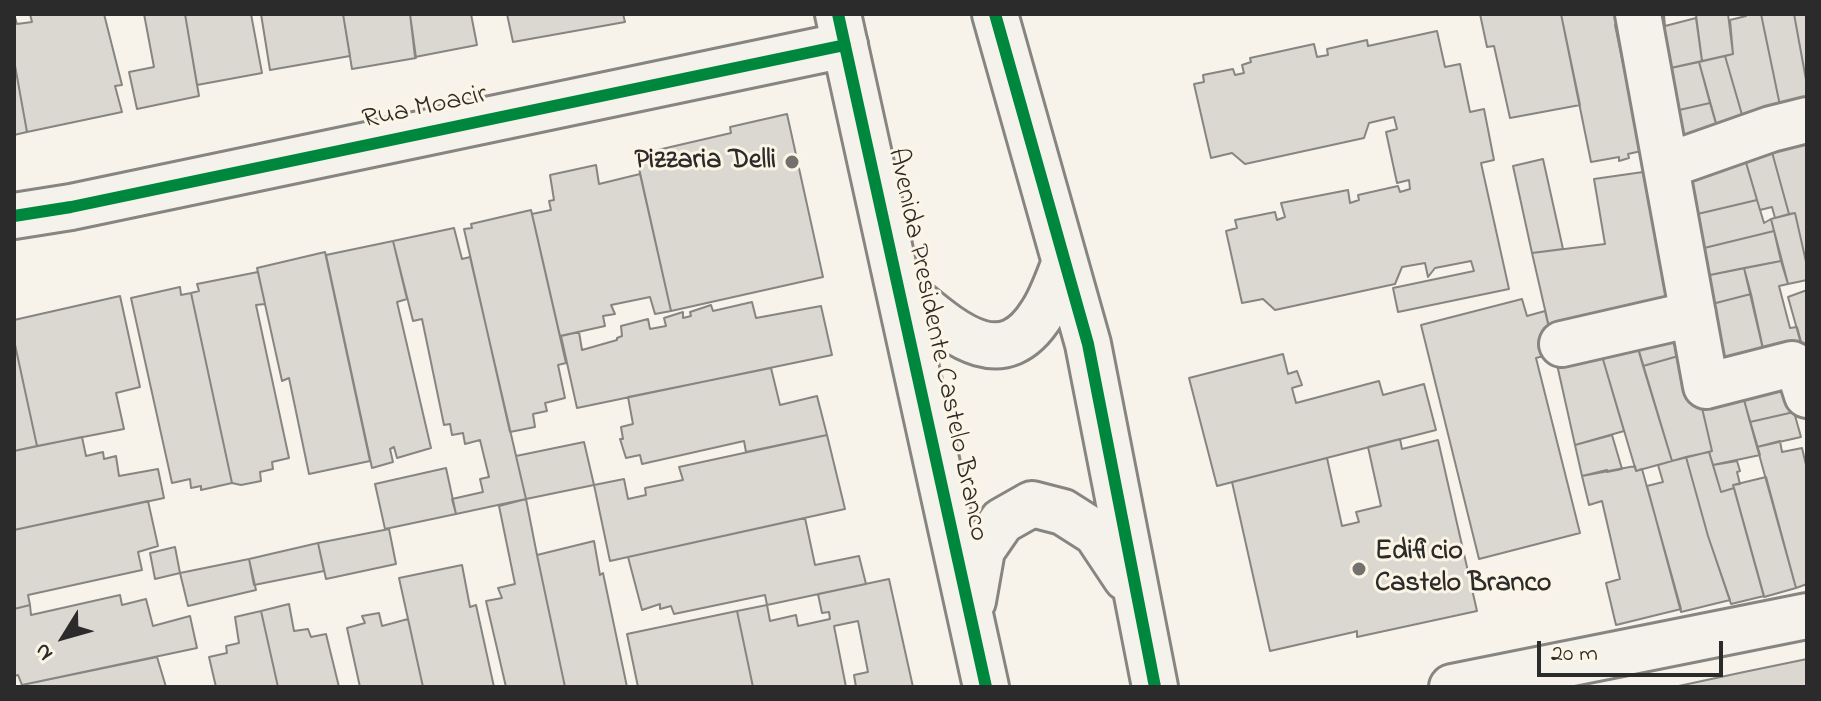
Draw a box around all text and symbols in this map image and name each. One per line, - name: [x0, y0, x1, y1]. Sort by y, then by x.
- street label: Rua Moacir: [360, 79, 490, 139]
- place label: Pizzaria Delli: [634, 145, 776, 179]
- street label: Avenida Presidente Castelo Branco: [878, 146, 994, 544]
- marker: Pizzaria Delli: [783, 153, 801, 171]
- place label: Edificio Castelo Branco: [1375, 536, 1551, 602]
- marker: Edificio Castelo Branco: [1350, 560, 1368, 578]
- north arrow: [24, 597, 104, 677]
- scale bar: [1541, 625, 1727, 675]
- text: N: [28, 636, 62, 667]
- text: 20 m: [1551, 637, 1598, 672]

